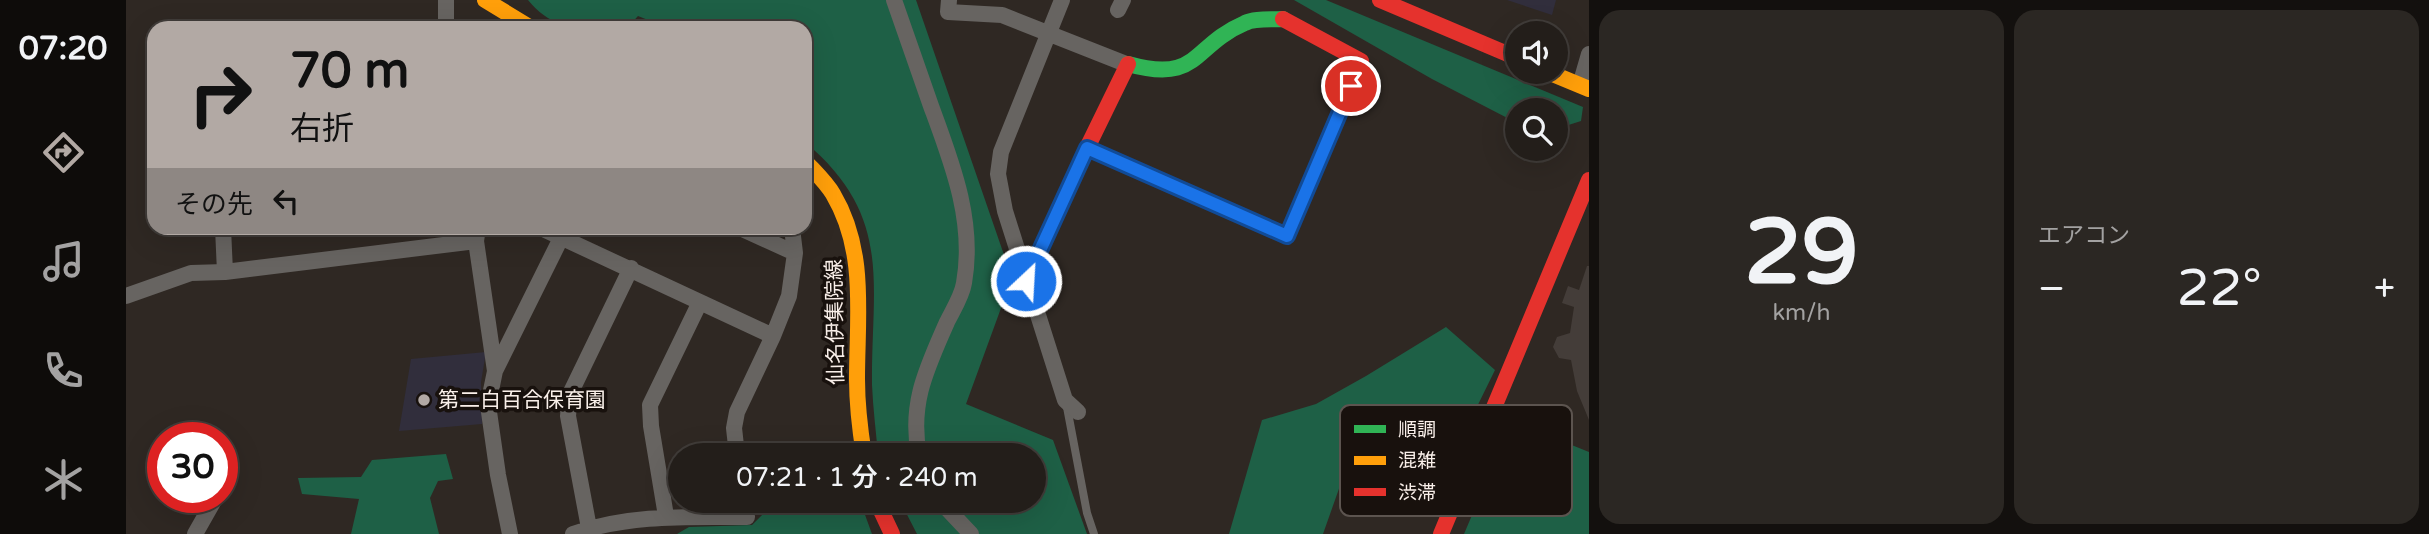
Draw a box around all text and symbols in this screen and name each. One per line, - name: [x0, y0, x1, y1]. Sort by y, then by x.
- map controls: [1505, 21, 1568, 161]
- button: sound: [1505, 21, 1568, 84]
- text: 07:20: [19, 30, 107, 68]
- text: 70 m: [290, 42, 409, 101]
- icon: right: [175, 49, 266, 140]
- pin: [1321, 56, 1381, 116]
- icon: arrive: [1332, 67, 1370, 105]
- button: search: [1505, 98, 1568, 161]
- text: 右折: [290, 110, 354, 148]
- icon: directions: [39, 128, 88, 177]
- icon: left: [267, 182, 305, 220]
- text: その先: [175, 189, 253, 220]
- text: 29: [1744, 198, 1859, 308]
- text: エアコン: [2038, 222, 2130, 250]
- icon: music: [39, 237, 88, 286]
- position arrow: [989, 244, 1063, 318]
- text: 22°: [2177, 257, 2262, 320]
- street label: 仙名伊集院線: [822, 259, 849, 385]
- text: −: [2038, 266, 2065, 312]
- text: +: [2374, 266, 2395, 312]
- text: km/h: [1773, 299, 1830, 327]
- icon: phone: [39, 346, 88, 395]
- place label: 第二白百合保育園: [438, 388, 606, 413]
- marker: 第二白百合保育園: [416, 392, 432, 408]
- legend: [1340, 405, 1572, 516]
- text: 順調: [1398, 419, 1436, 441]
- speed limit sign: 30: [147, 422, 238, 513]
- text: 混雑: [1398, 450, 1436, 472]
- icon: climate: [39, 455, 88, 504]
- text: 07:21 · 1 分 · 240 m: [736, 462, 978, 493]
- text: 渋滞: [1398, 482, 1436, 504]

